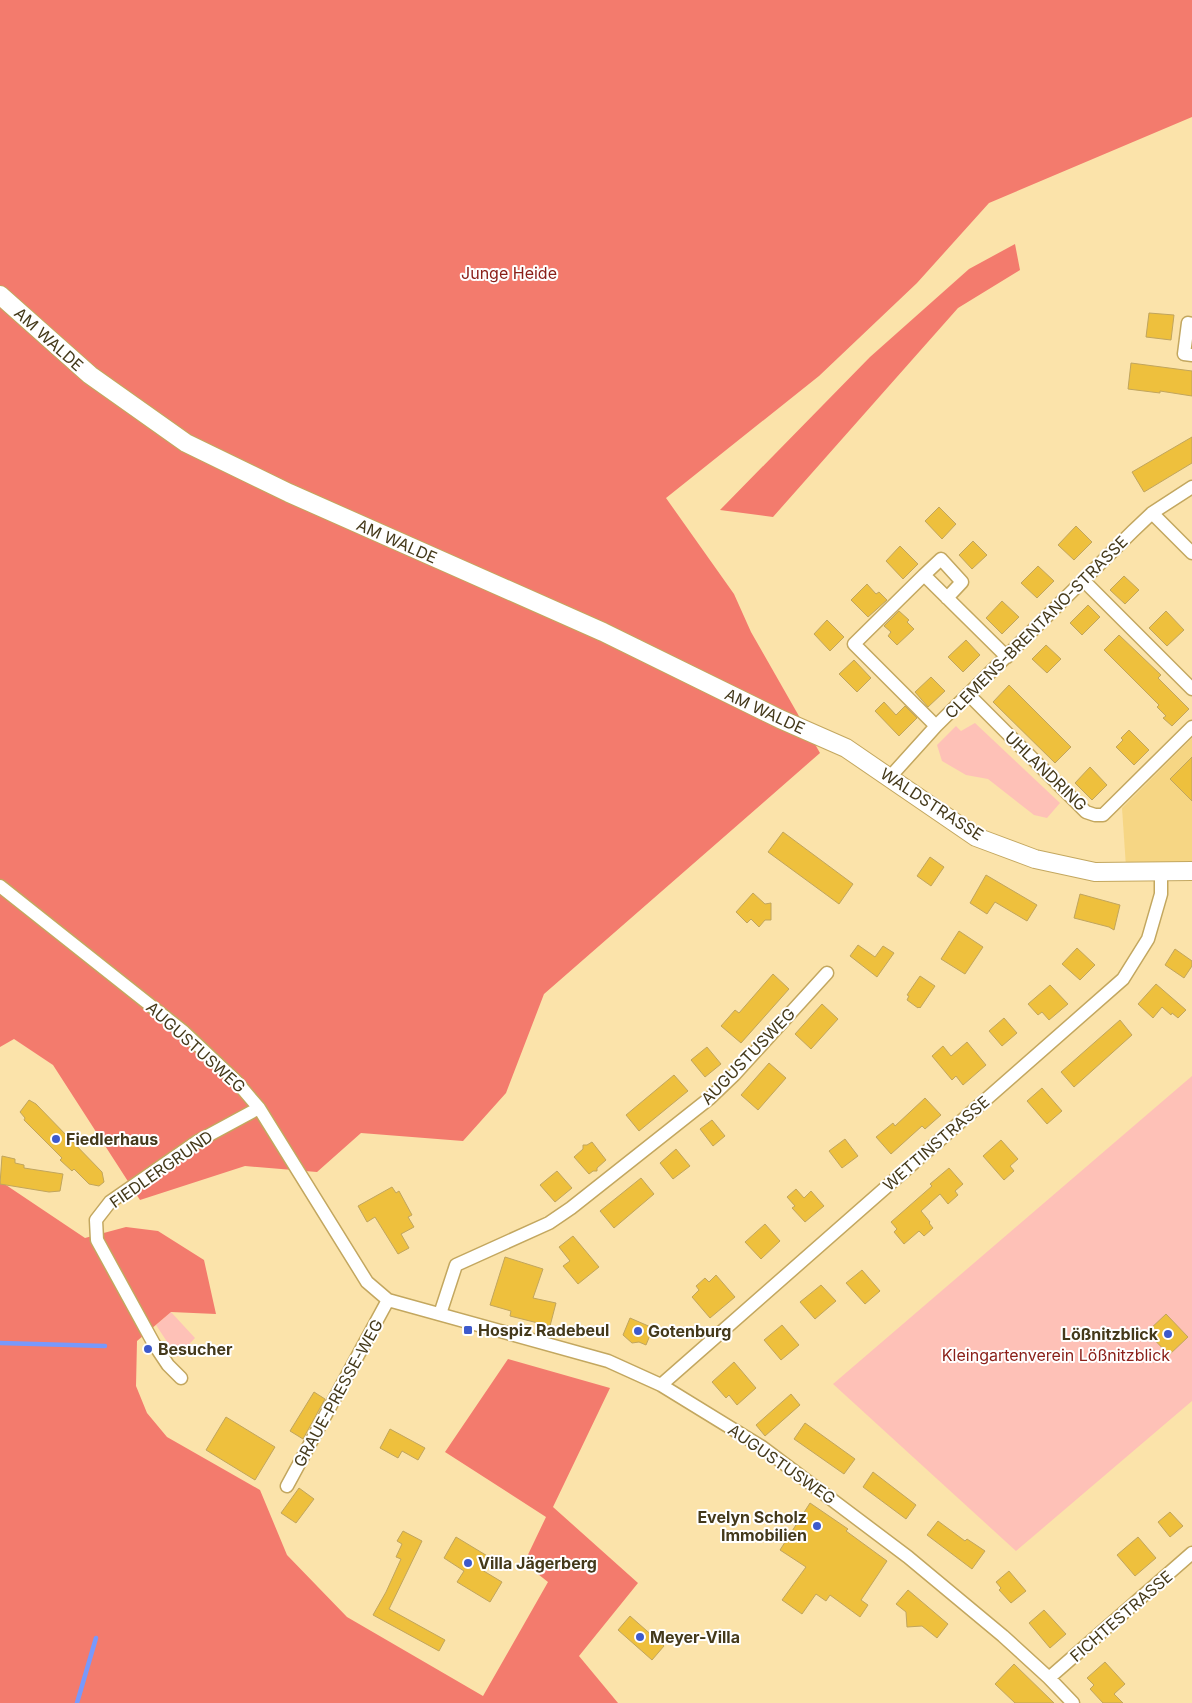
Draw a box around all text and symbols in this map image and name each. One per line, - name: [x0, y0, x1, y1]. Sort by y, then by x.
- park label: Junge Heide: [461, 263, 557, 283]
- street label: AM WALDE: [10, 303, 88, 375]
- street label: AM WALDE: [354, 514, 440, 568]
- street label: CLEMENS-BRENTANO-STRASSE: [940, 531, 1132, 723]
- street label: AM WALDE: [722, 684, 808, 738]
- street label: UHLANDRING: [1001, 727, 1091, 815]
- street label: WALDSTRASSE: [877, 763, 987, 845]
- street label: AUGUSTUSWEG: [142, 997, 250, 1097]
- street label: AUGUSTUSWEG: [697, 1004, 799, 1108]
- street label: WETTINSTRASSE: [879, 1091, 993, 1195]
- street label: FIEDLERGRUND: [105, 1126, 217, 1212]
- place label: Fiedlerhaus: [66, 1129, 158, 1149]
- marker: Fiedlerhaus: [50, 1133, 62, 1145]
- street label: GRAUE-PRESSE-WEG: [289, 1316, 387, 1470]
- place label: Hospiz Radebeul: [478, 1320, 609, 1340]
- place label: Gotenburg: [648, 1321, 731, 1341]
- marker: Hospiz Radebeul: [462, 1324, 474, 1336]
- place label: Lößnitzblick: [1062, 1324, 1159, 1344]
- marker: Gotenburg: [632, 1325, 644, 1337]
- marker: Lößnitzblick: [1162, 1328, 1174, 1340]
- place label: Besucher: [158, 1339, 233, 1359]
- marker: Besucher: [142, 1343, 154, 1355]
- park label: Kleingartenverein Lößnitzblick: [942, 1345, 1170, 1365]
- street label: AUGUSTUSWEG: [724, 1420, 840, 1508]
- place label: Evelyn Scholz Immobilien: [697, 1507, 807, 1545]
- marker: Evelyn Scholz Immobilien: [811, 1520, 823, 1532]
- place label: Villa Jägerberg: [478, 1553, 597, 1573]
- marker: Villa Jägerberg: [462, 1557, 474, 1569]
- street label: FICHTESTRASSE: [1066, 1566, 1176, 1666]
- place label: Meyer-Villa: [650, 1627, 740, 1647]
- marker: Meyer-Villa: [634, 1631, 646, 1643]

